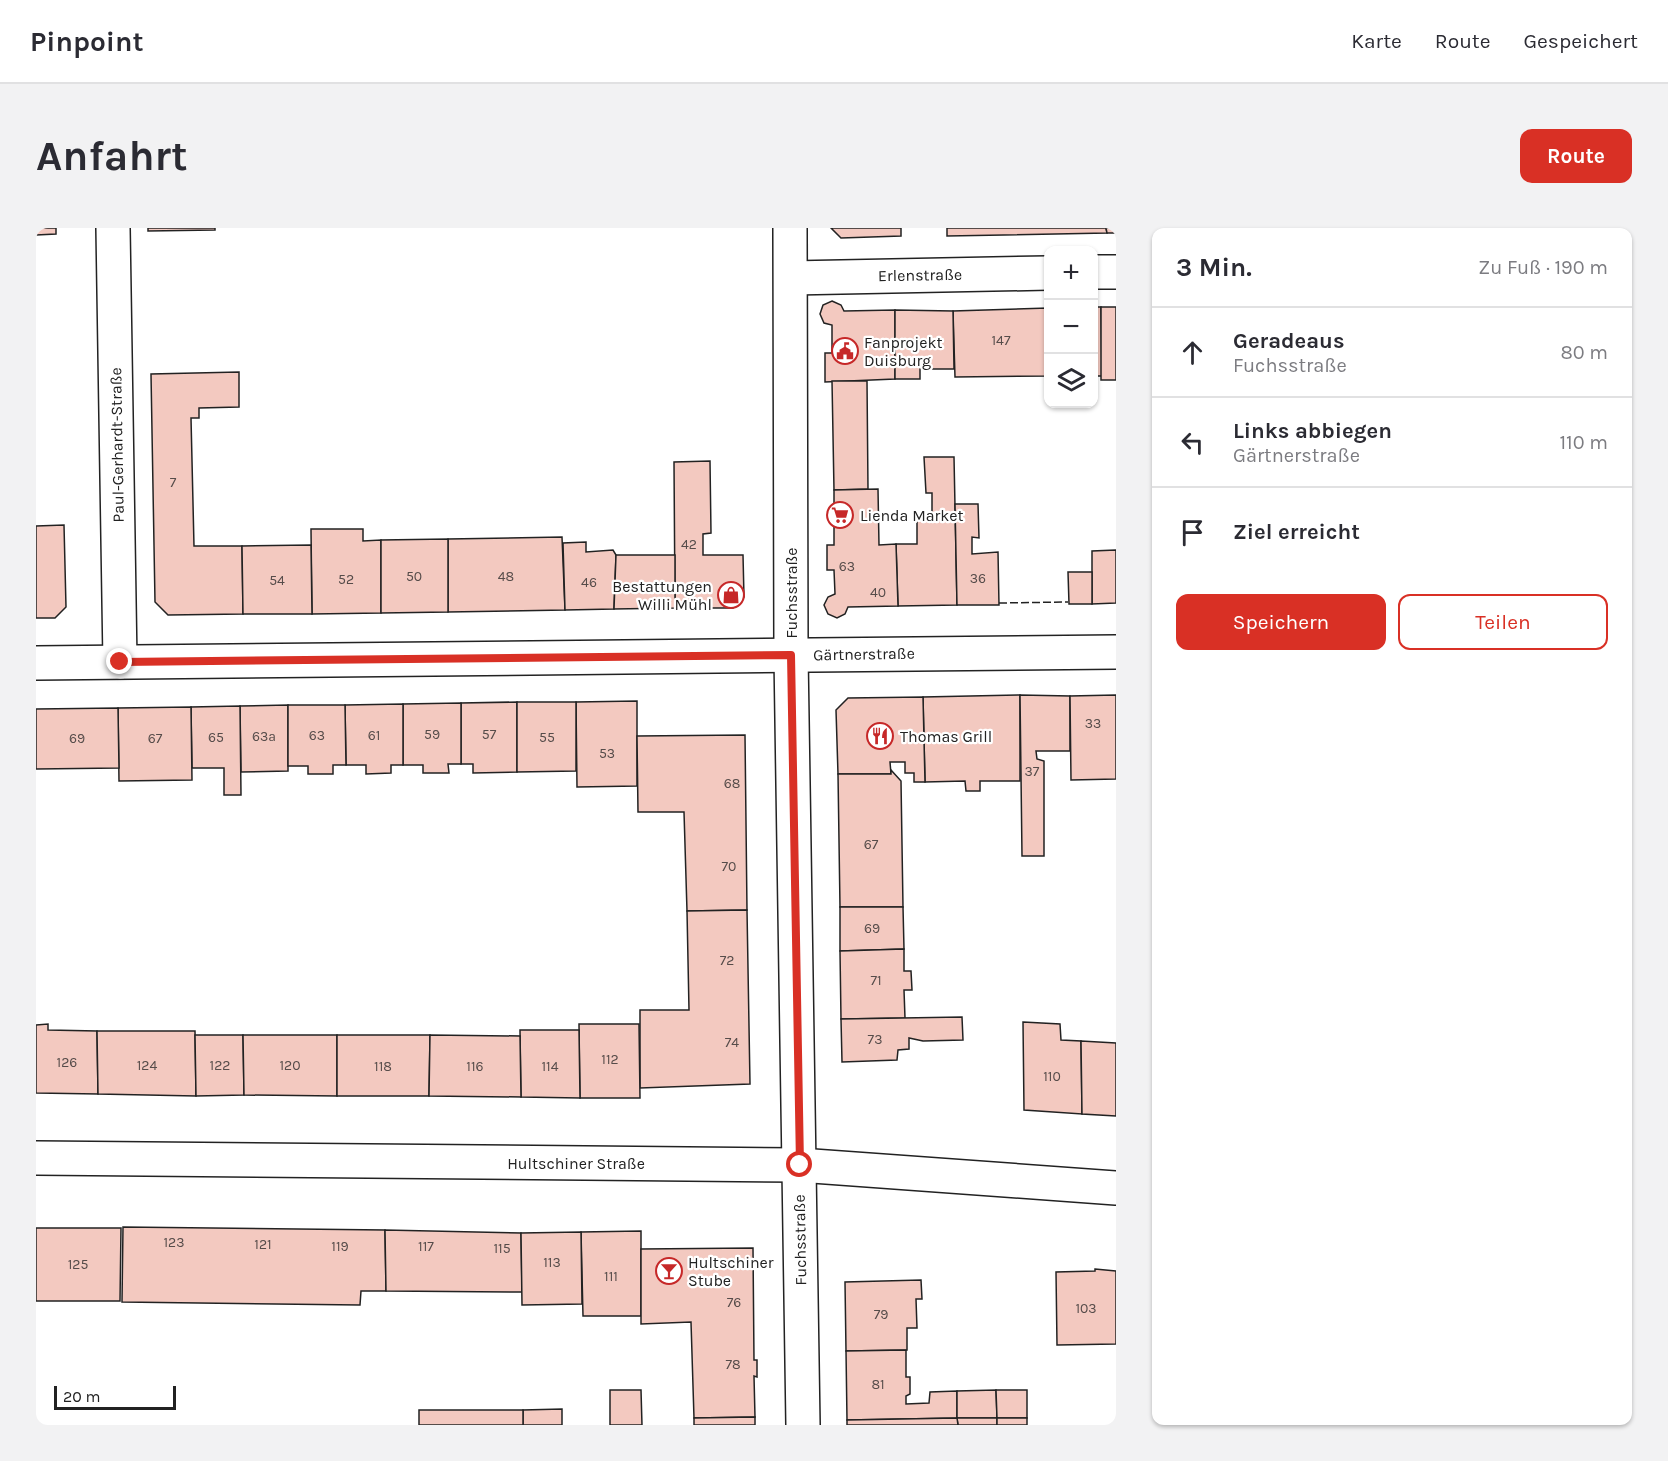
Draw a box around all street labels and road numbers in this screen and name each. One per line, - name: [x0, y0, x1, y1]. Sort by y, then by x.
- street label: Erlenstraße: [878, 265, 962, 285]
- street label: Paul-Gerhardt-Straße: [106, 367, 128, 523]
- street label: Fuchsstraße: [782, 547, 801, 639]
- street label: Gärtnerstraße: [813, 644, 915, 664]
- street label: Hultschiner Straße: [507, 1154, 645, 1173]
- street label: Fuchsstraße: [790, 1194, 810, 1286]

